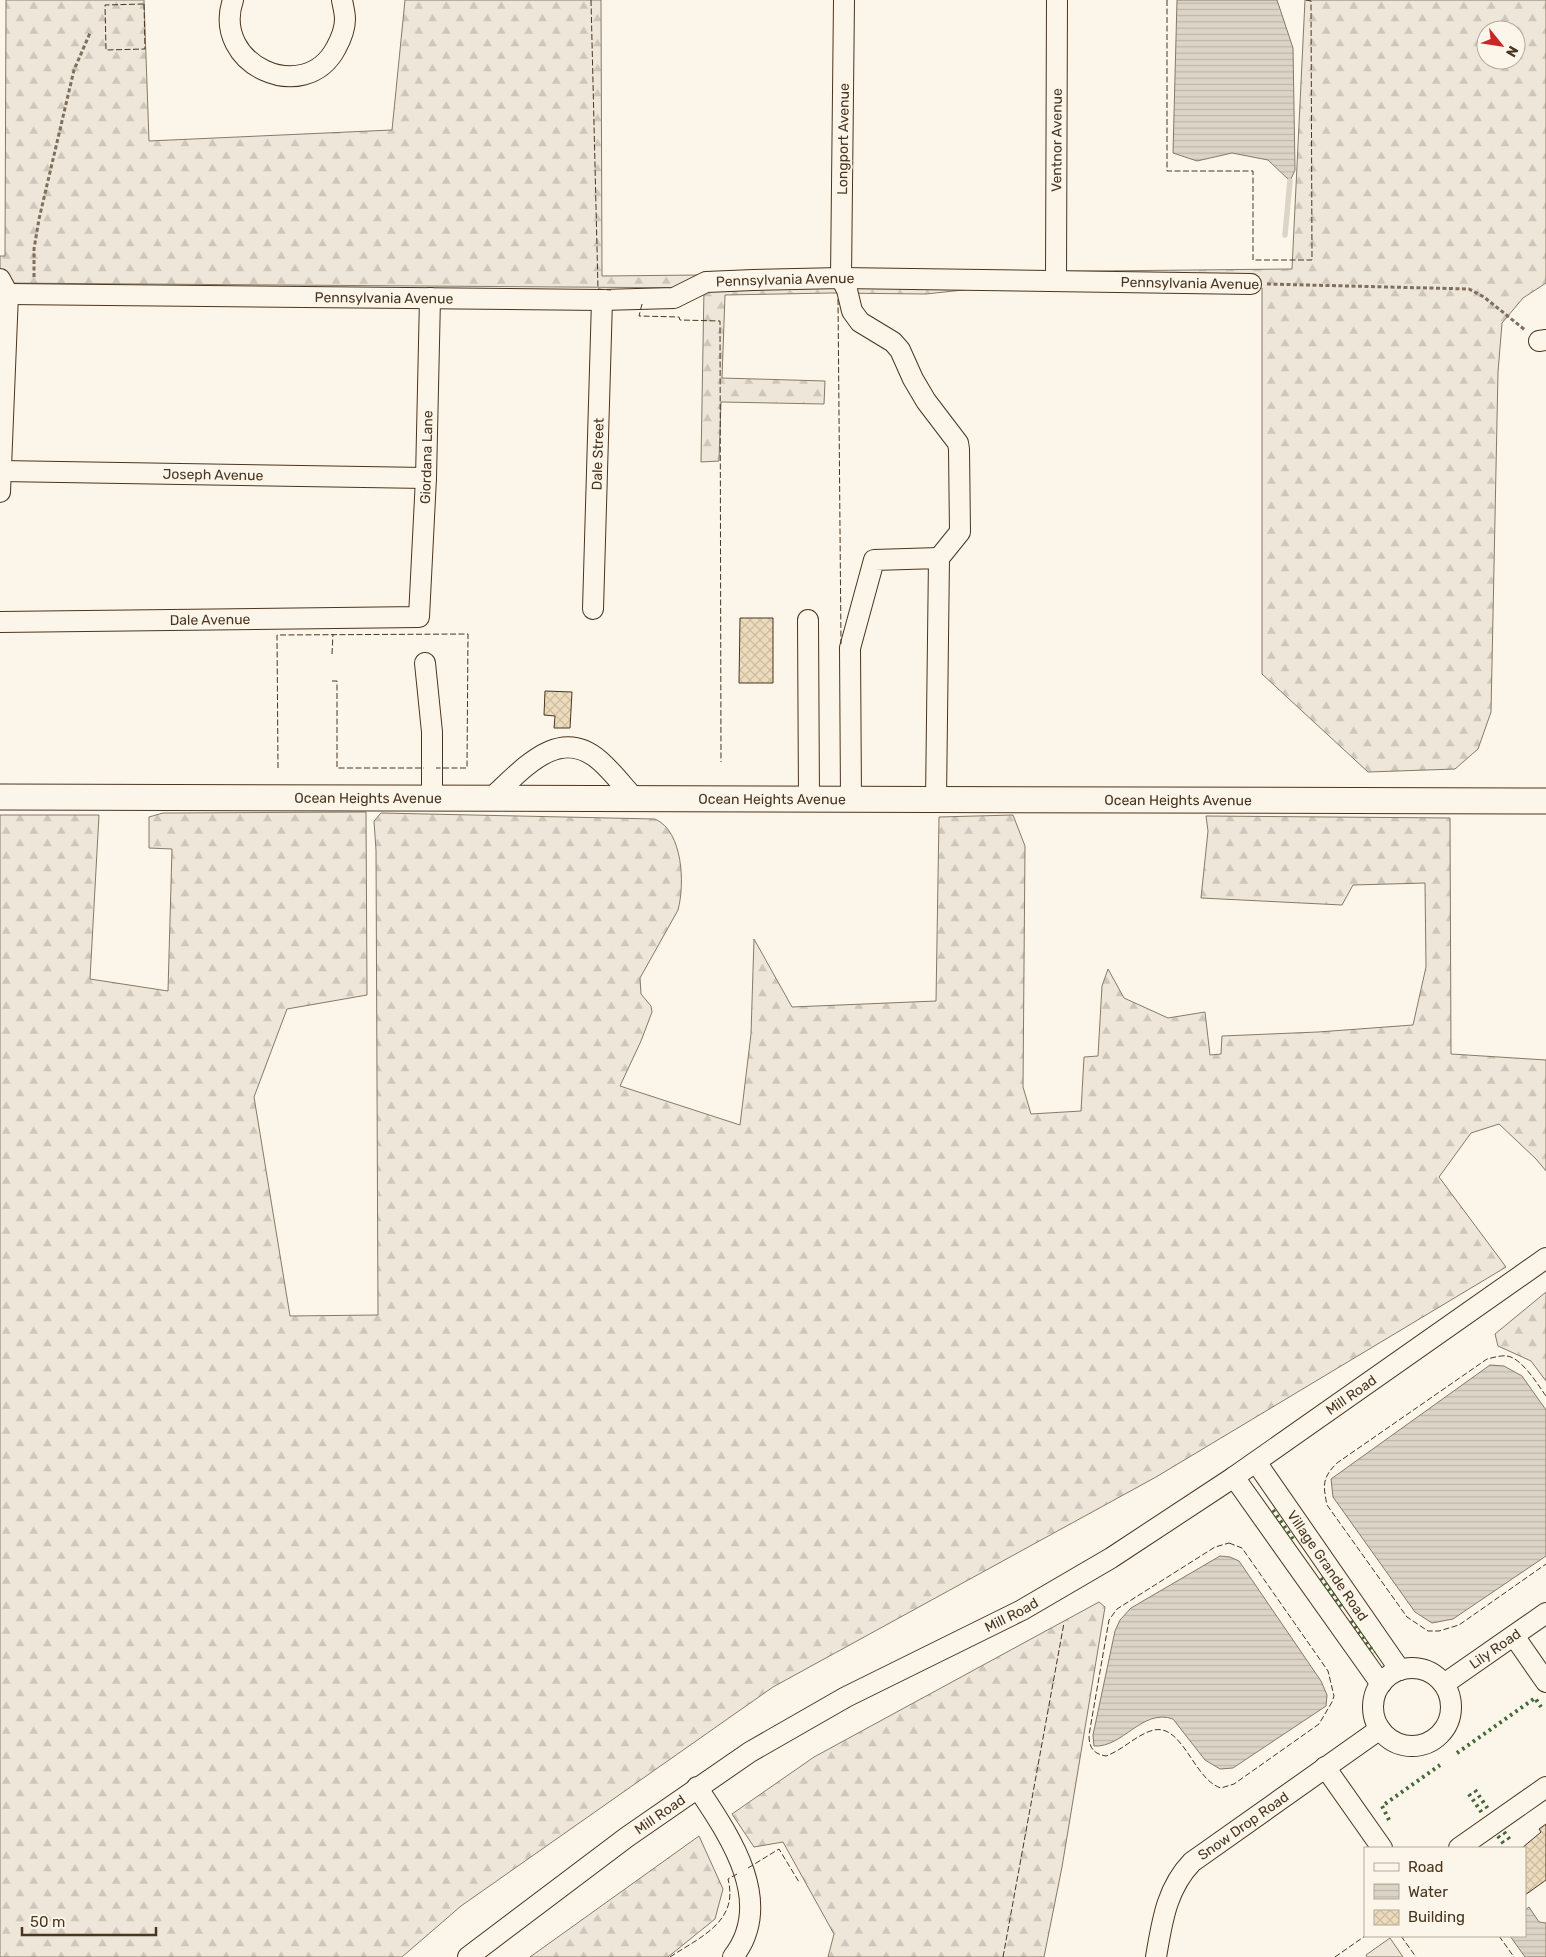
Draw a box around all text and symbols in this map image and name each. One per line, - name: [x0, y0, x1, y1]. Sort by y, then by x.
- north arrow: [1476, 20, 1526, 70]
- text: N: [1502, 43, 1522, 60]
- street label: Longport Avenue: [834, 83, 853, 195]
- street label: Ventnor Avenue: [1048, 88, 1066, 192]
- street label: Pennsylvania Avenue: [715, 270, 855, 291]
- street label: Pennsylvania Avenue: [1121, 274, 1260, 293]
- street label: Pennsylvania Avenue: [315, 289, 454, 307]
- street label: Giordana Lane: [417, 410, 437, 505]
- street label: Dale Street: [588, 417, 608, 491]
- street label: Joseph Avenue: [162, 466, 264, 484]
- street label: Dale Avenue: [170, 611, 251, 629]
- street label: Ocean Heights Avenue: [294, 790, 442, 807]
- street label: Ocean Heights Avenue: [698, 791, 846, 808]
- street label: Ocean Heights Avenue: [1104, 792, 1252, 809]
- street label: Mill Road: [1323, 1372, 1380, 1419]
- street label: Village Grande Road: [1283, 1507, 1371, 1624]
- street label: Mill Road: [982, 1594, 1041, 1636]
- street label: Lily Road: [1466, 1625, 1524, 1673]
- street label: Snow Drop Road: [1195, 1788, 1292, 1864]
- street label: Mill Road: [631, 1791, 689, 1838]
- legend: [1364, 1847, 1526, 1937]
- text: Road: [1408, 1858, 1444, 1876]
- text: Water: [1408, 1883, 1448, 1901]
- scale bar: [22, 1904, 156, 1936]
- text: Building: [1408, 1908, 1465, 1926]
- text: 50 m: [30, 1913, 65, 1931]

